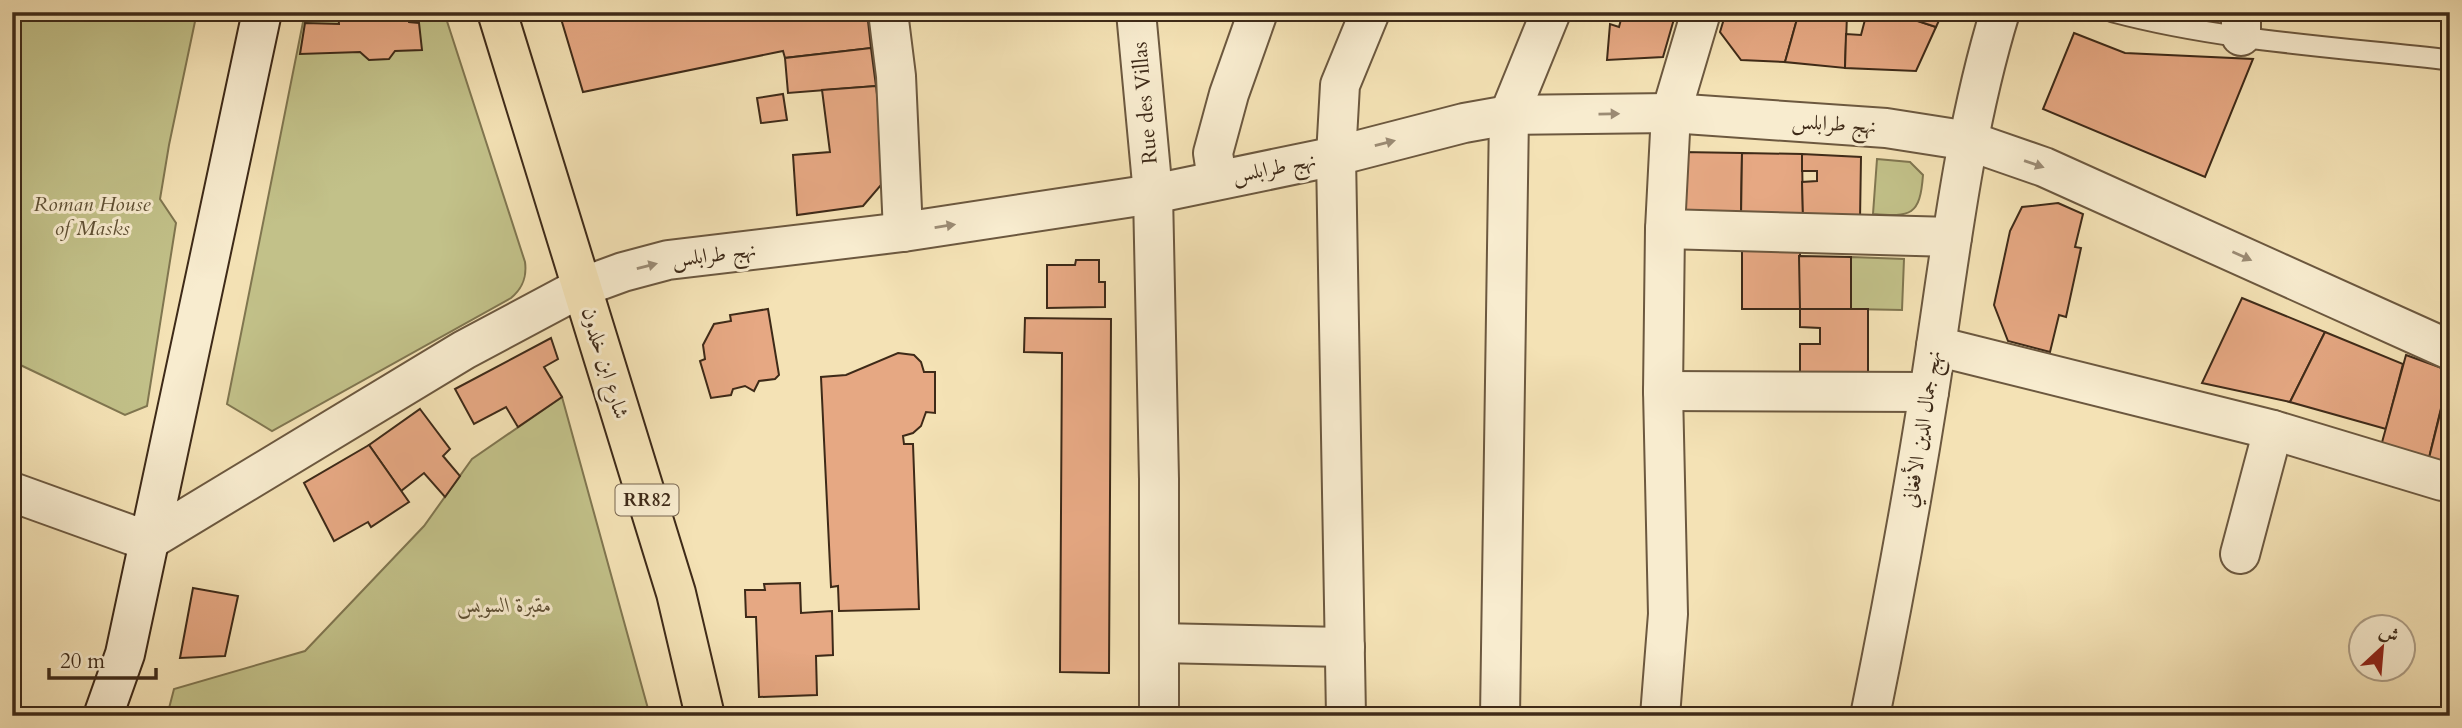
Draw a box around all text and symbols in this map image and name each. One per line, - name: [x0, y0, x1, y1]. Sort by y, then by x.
- street label: Rue des Villas: [1125, 41, 1165, 165]
- street label: نهج طرابلس: [1790, 107, 1877, 145]
- one-way arrow: [1599, 108, 1621, 120]
- one-way arrow: [1374, 137, 1396, 148]
- street label: نهج طرابلس: [1230, 146, 1319, 194]
- one-way arrow: [2023, 159, 2044, 170]
- park label: Roman House of Masks: [33, 190, 152, 243]
- one-way arrow: [934, 220, 956, 231]
- street label: نهج طرابلس: [670, 235, 758, 279]
- one-way arrow: [2231, 251, 2252, 262]
- one-way arrow: [636, 260, 658, 271]
- street label: شارع ابن خلدون: [571, 304, 636, 423]
- street label: نهج جمال الدين الأفغاني: [1894, 348, 1953, 510]
- road number: RR82: [616, 485, 678, 516]
- park label: مقبرة السويس: [456, 591, 552, 620]
- north arrow: [2346, 612, 2416, 682]
- text: ش: [2375, 618, 2403, 649]
- scale bar: [49, 637, 156, 681]
- text: 20 m: [60, 647, 105, 676]

